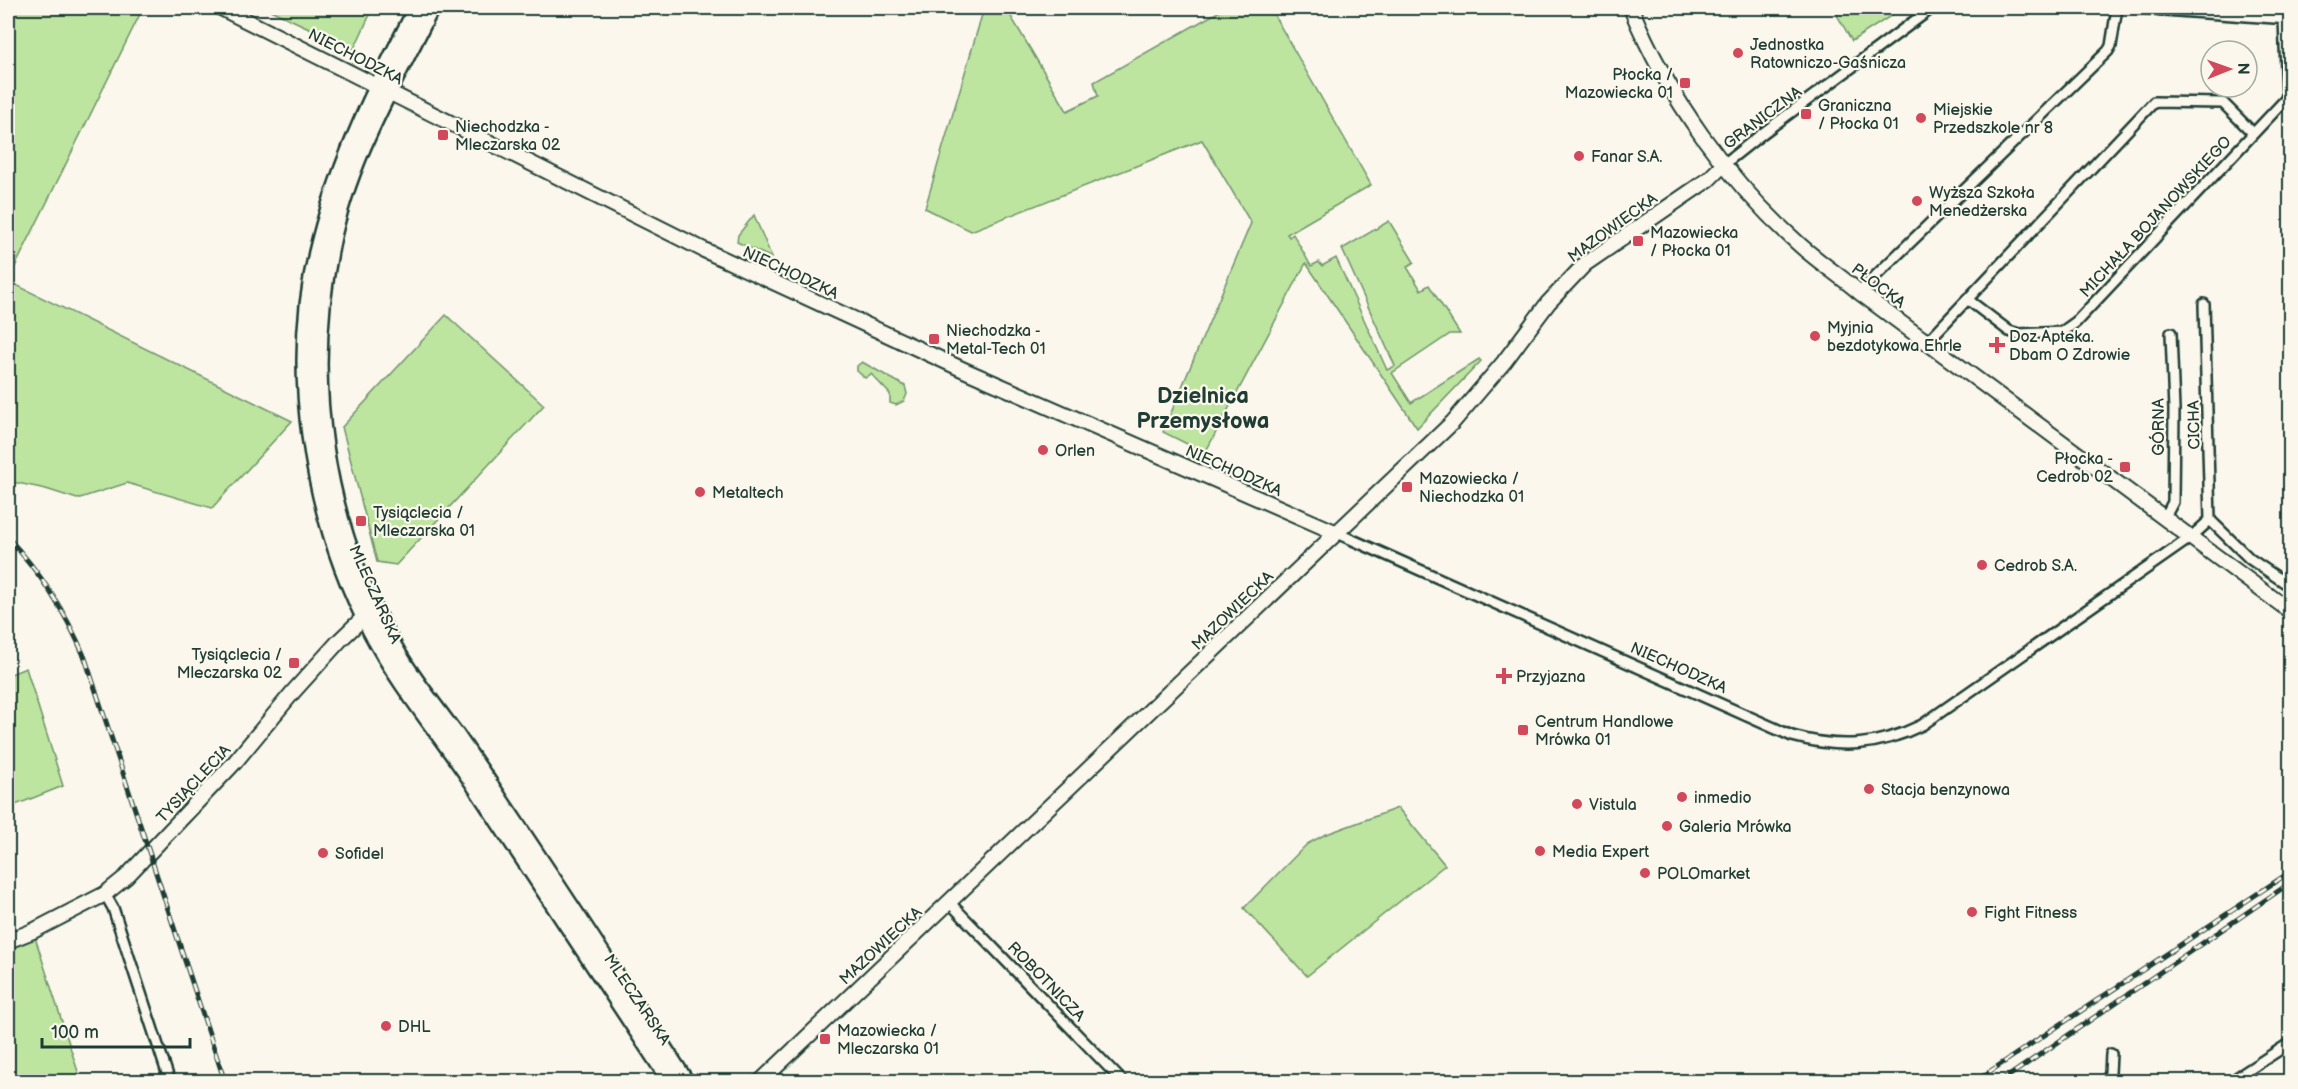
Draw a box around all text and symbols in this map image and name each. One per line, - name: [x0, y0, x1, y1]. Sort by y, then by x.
- street label: NIECHODZKA: [305, 25, 406, 89]
- place label: Jednostka Ratowniczo-Gaśnicza: [1750, 36, 1906, 73]
- north arrow: [2199, 39, 2259, 99]
- marker: Jednostka Ratowniczo-Gaśnicza: [1731, 46, 1745, 60]
- text: N: [2233, 63, 2252, 75]
- place label: Płocka / Mazowiecka 01: [1565, 66, 1673, 103]
- marker: Płocka / Mazowiecka 01: [1678, 76, 1692, 90]
- street label: GRANICZNA: [1720, 82, 1806, 154]
- place label: Graniczna / Płocka 01: [1818, 97, 1899, 134]
- place label: Miejskie Przedszkole nr 8: [1933, 101, 2053, 138]
- marker: Graniczna / Płocka 01: [1799, 107, 1813, 121]
- marker: Miejskie Przedszkole nr 8: [1914, 111, 1928, 125]
- place label: Niechodzka - Mleczarska 02: [455, 118, 561, 155]
- marker: Niechodzka - Mleczarska 02: [436, 128, 450, 142]
- street label: MICHAŁA BOJANOWSKIEGO: [2076, 132, 2236, 302]
- place label: Fanar S.A.: [1591, 148, 1662, 167]
- marker: Fanar S.A.: [1572, 149, 1586, 163]
- place label: Wyższa Szkoła Menedżerska: [1929, 184, 2035, 221]
- street label: MAZOWIECKA: [1565, 189, 1661, 267]
- marker: Wyższa Szkoła Menedżerska: [1910, 194, 1924, 208]
- place label: Mazowiecka / Płocka 01: [1650, 224, 1738, 261]
- marker: Mazowiecka / Płocka 01: [1631, 234, 1645, 248]
- street label: NIECHODZKA: [739, 243, 842, 304]
- street label: PŁOCKA: [1847, 260, 1909, 313]
- place label: Myjnia bezdotykowa Ehrle: [1827, 319, 1962, 356]
- place label: Niechodzka - Metal-Tech 01: [946, 322, 1046, 359]
- place label: Doz Apteka. Dbam O Zdrowie: [2009, 328, 2131, 365]
- marker: Myjnia bezdotykowa Ehrle: [1808, 329, 1822, 343]
- marker: Niechodzka - Metal-Tech 01: [927, 332, 941, 346]
- marker: Doz Apteka. Dbam O Zdrowie: [1990, 338, 2004, 352]
- district label: Dzielnica Przemysłowa: [1137, 383, 1269, 435]
- street label: GÓRNA: [2148, 398, 2169, 456]
- street label: CICHA: [2185, 400, 2204, 450]
- place label: Orlen: [1055, 442, 1095, 461]
- street label: NIECHODZKA: [1182, 442, 1285, 501]
- marker: Orlen: [1036, 443, 1050, 457]
- place label: Płocka - Cedrob 02: [2036, 450, 2114, 487]
- marker: Płocka - Cedrob 02: [2118, 460, 2132, 474]
- place label: Mazowiecka / Niechodzka 01: [1419, 470, 1524, 507]
- marker: Mazowiecka / Niechodzka 01: [1400, 480, 1414, 494]
- place label: Metaltech: [712, 484, 784, 503]
- marker: Metaltech: [693, 485, 707, 499]
- place label: Tysiąclecia / Mleczarska 01: [373, 504, 475, 541]
- marker: Tysiąclecia / Mleczarska 01: [354, 514, 368, 528]
- street label: MLECZARSKA: [345, 543, 405, 647]
- place label: Cedrob S.A.: [1994, 557, 2077, 576]
- marker: Cedrob S.A.: [1975, 558, 1989, 572]
- street label: MAZOWIECKA: [1188, 567, 1278, 655]
- street label: NIECHODZKA: [1627, 639, 1730, 698]
- place label: Tysiąclecia / Mleczarska 02: [177, 646, 283, 683]
- marker: Tysiąclecia / Mleczarska 02: [287, 656, 301, 670]
- place label: Przyjazna: [1516, 668, 1586, 687]
- marker: Przyjazna: [1497, 669, 1511, 683]
- place label: Centrum Handlowe Mrówka 01: [1535, 713, 1674, 750]
- marker: Centrum Handlowe Mrówka 01: [1516, 723, 1530, 737]
- street label: TYSIĄCLECIA: [153, 741, 235, 827]
- place label: Stacja benzynowa: [1881, 781, 2010, 800]
- marker: Stacja benzynowa: [1862, 782, 1876, 796]
- place label: inmedio: [1694, 789, 1752, 808]
- marker: inmedio: [1675, 790, 1689, 804]
- place label: Vistula: [1589, 796, 1637, 815]
- marker: Vistula: [1570, 797, 1584, 811]
- place label: Galeria Mrówka: [1679, 818, 1792, 837]
- marker: Galeria Mrówka: [1660, 819, 1674, 833]
- place label: Media Expert: [1552, 843, 1649, 862]
- marker: Media Expert: [1533, 844, 1547, 858]
- place label: Sofidel: [335, 845, 384, 864]
- marker: Sofidel: [316, 846, 330, 860]
- place label: POLOmarket: [1657, 865, 1750, 884]
- marker: POLOmarket: [1638, 866, 1652, 880]
- street label: MAZOWIECKA: [836, 903, 926, 989]
- place label: Fight Fitness: [1984, 904, 2077, 923]
- marker: Fight Fitness: [1965, 905, 1979, 919]
- street label: ROBOTNICZA: [1003, 938, 1089, 1026]
- street label: MLECZARSKA: [599, 951, 674, 1049]
- scale bar: [42, 1011, 190, 1049]
- place label: DHL: [398, 1018, 431, 1037]
- marker: DHL: [379, 1019, 393, 1033]
- text: 100 m: [51, 1022, 99, 1043]
- place label: Mazowiecka / Mleczarska 01: [837, 1022, 939, 1059]
- marker: Mazowiecka / Mleczarska 01: [818, 1032, 832, 1046]

